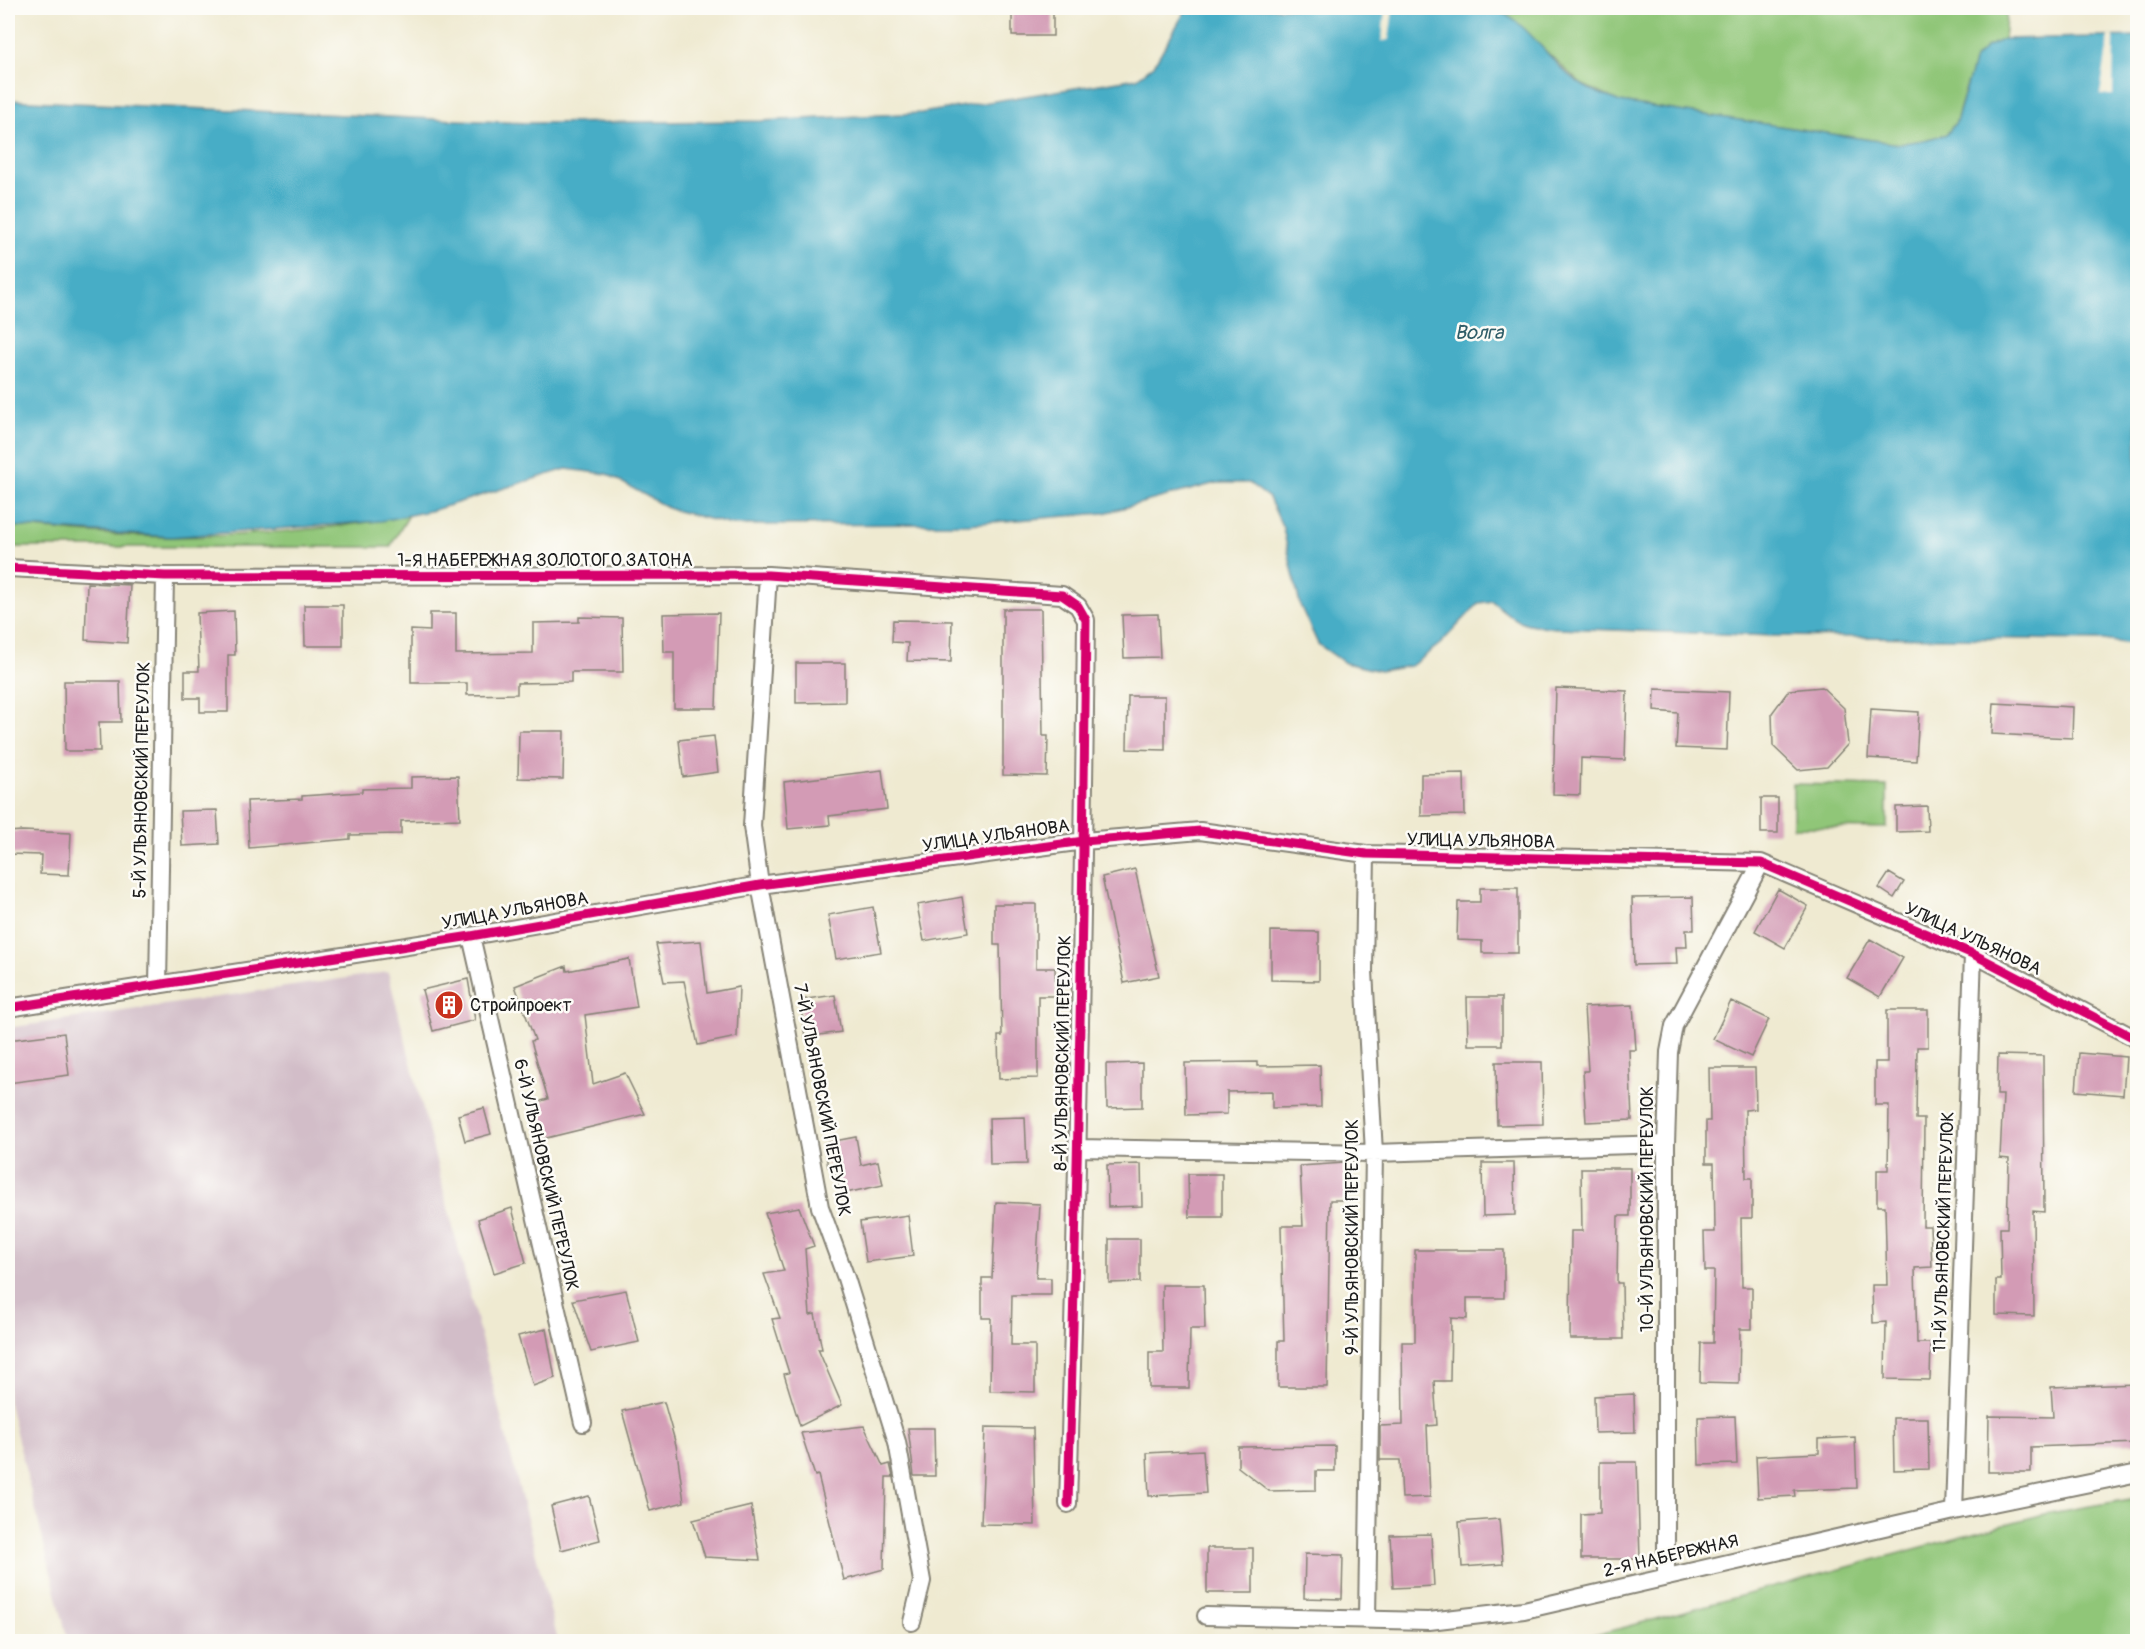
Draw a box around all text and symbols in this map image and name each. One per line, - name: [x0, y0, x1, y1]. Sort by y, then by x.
- water label: Волга: [1455, 320, 1505, 345]
- street label: 1-Я НАБЕРЕЖНАЯ ЗОЛОТОГО ЗАТОНА: [397, 549, 693, 572]
- street label: 5-Й УЛЬЯНОВСКИЙ ПЕРЕУЛОК: [128, 661, 156, 899]
- street label: УЛИЦА УЛЬЯНОВА: [921, 814, 1071, 858]
- street label: УЛИЦА УЛЬЯНОВА: [1407, 828, 1556, 854]
- street label: УЛИЦА УЛЬЯНОВА: [440, 887, 590, 935]
- street label: УЛИЦА УЛЬЯНОВА: [1901, 897, 2045, 981]
- street label: 8-Й УЛЬЯНОВСКИЙ ПЕРЕУЛОК: [1049, 935, 1077, 1171]
- street label: 7-Й УЛЬЯНОВСКИЙ ПЕРЕУЛОК: [788, 982, 856, 1218]
- building icon: Стройпроект: [433, 989, 465, 1021]
- place label: Стройпроект: [470, 994, 571, 1017]
- street label: 6-Й УЛЬЯНОВСКИЙ ПЕРЕУЛОК: [508, 1057, 584, 1293]
- street label: 10-Й УЛЬЯНОВСКИЙ ПЕРЕУЛОК: [1636, 1086, 1659, 1332]
- street label: 11-Й УЛЬЯНОВСКИЙ ПЕРЕУЛОК: [1928, 1111, 1960, 1353]
- street label: 9-Й УЛЬЯНОВСКИЙ ПЕРЕУЛОК: [1341, 1119, 1364, 1355]
- street label: 2-Я НАБЕРЕЖНАЯ: [1601, 1529, 1741, 1583]

